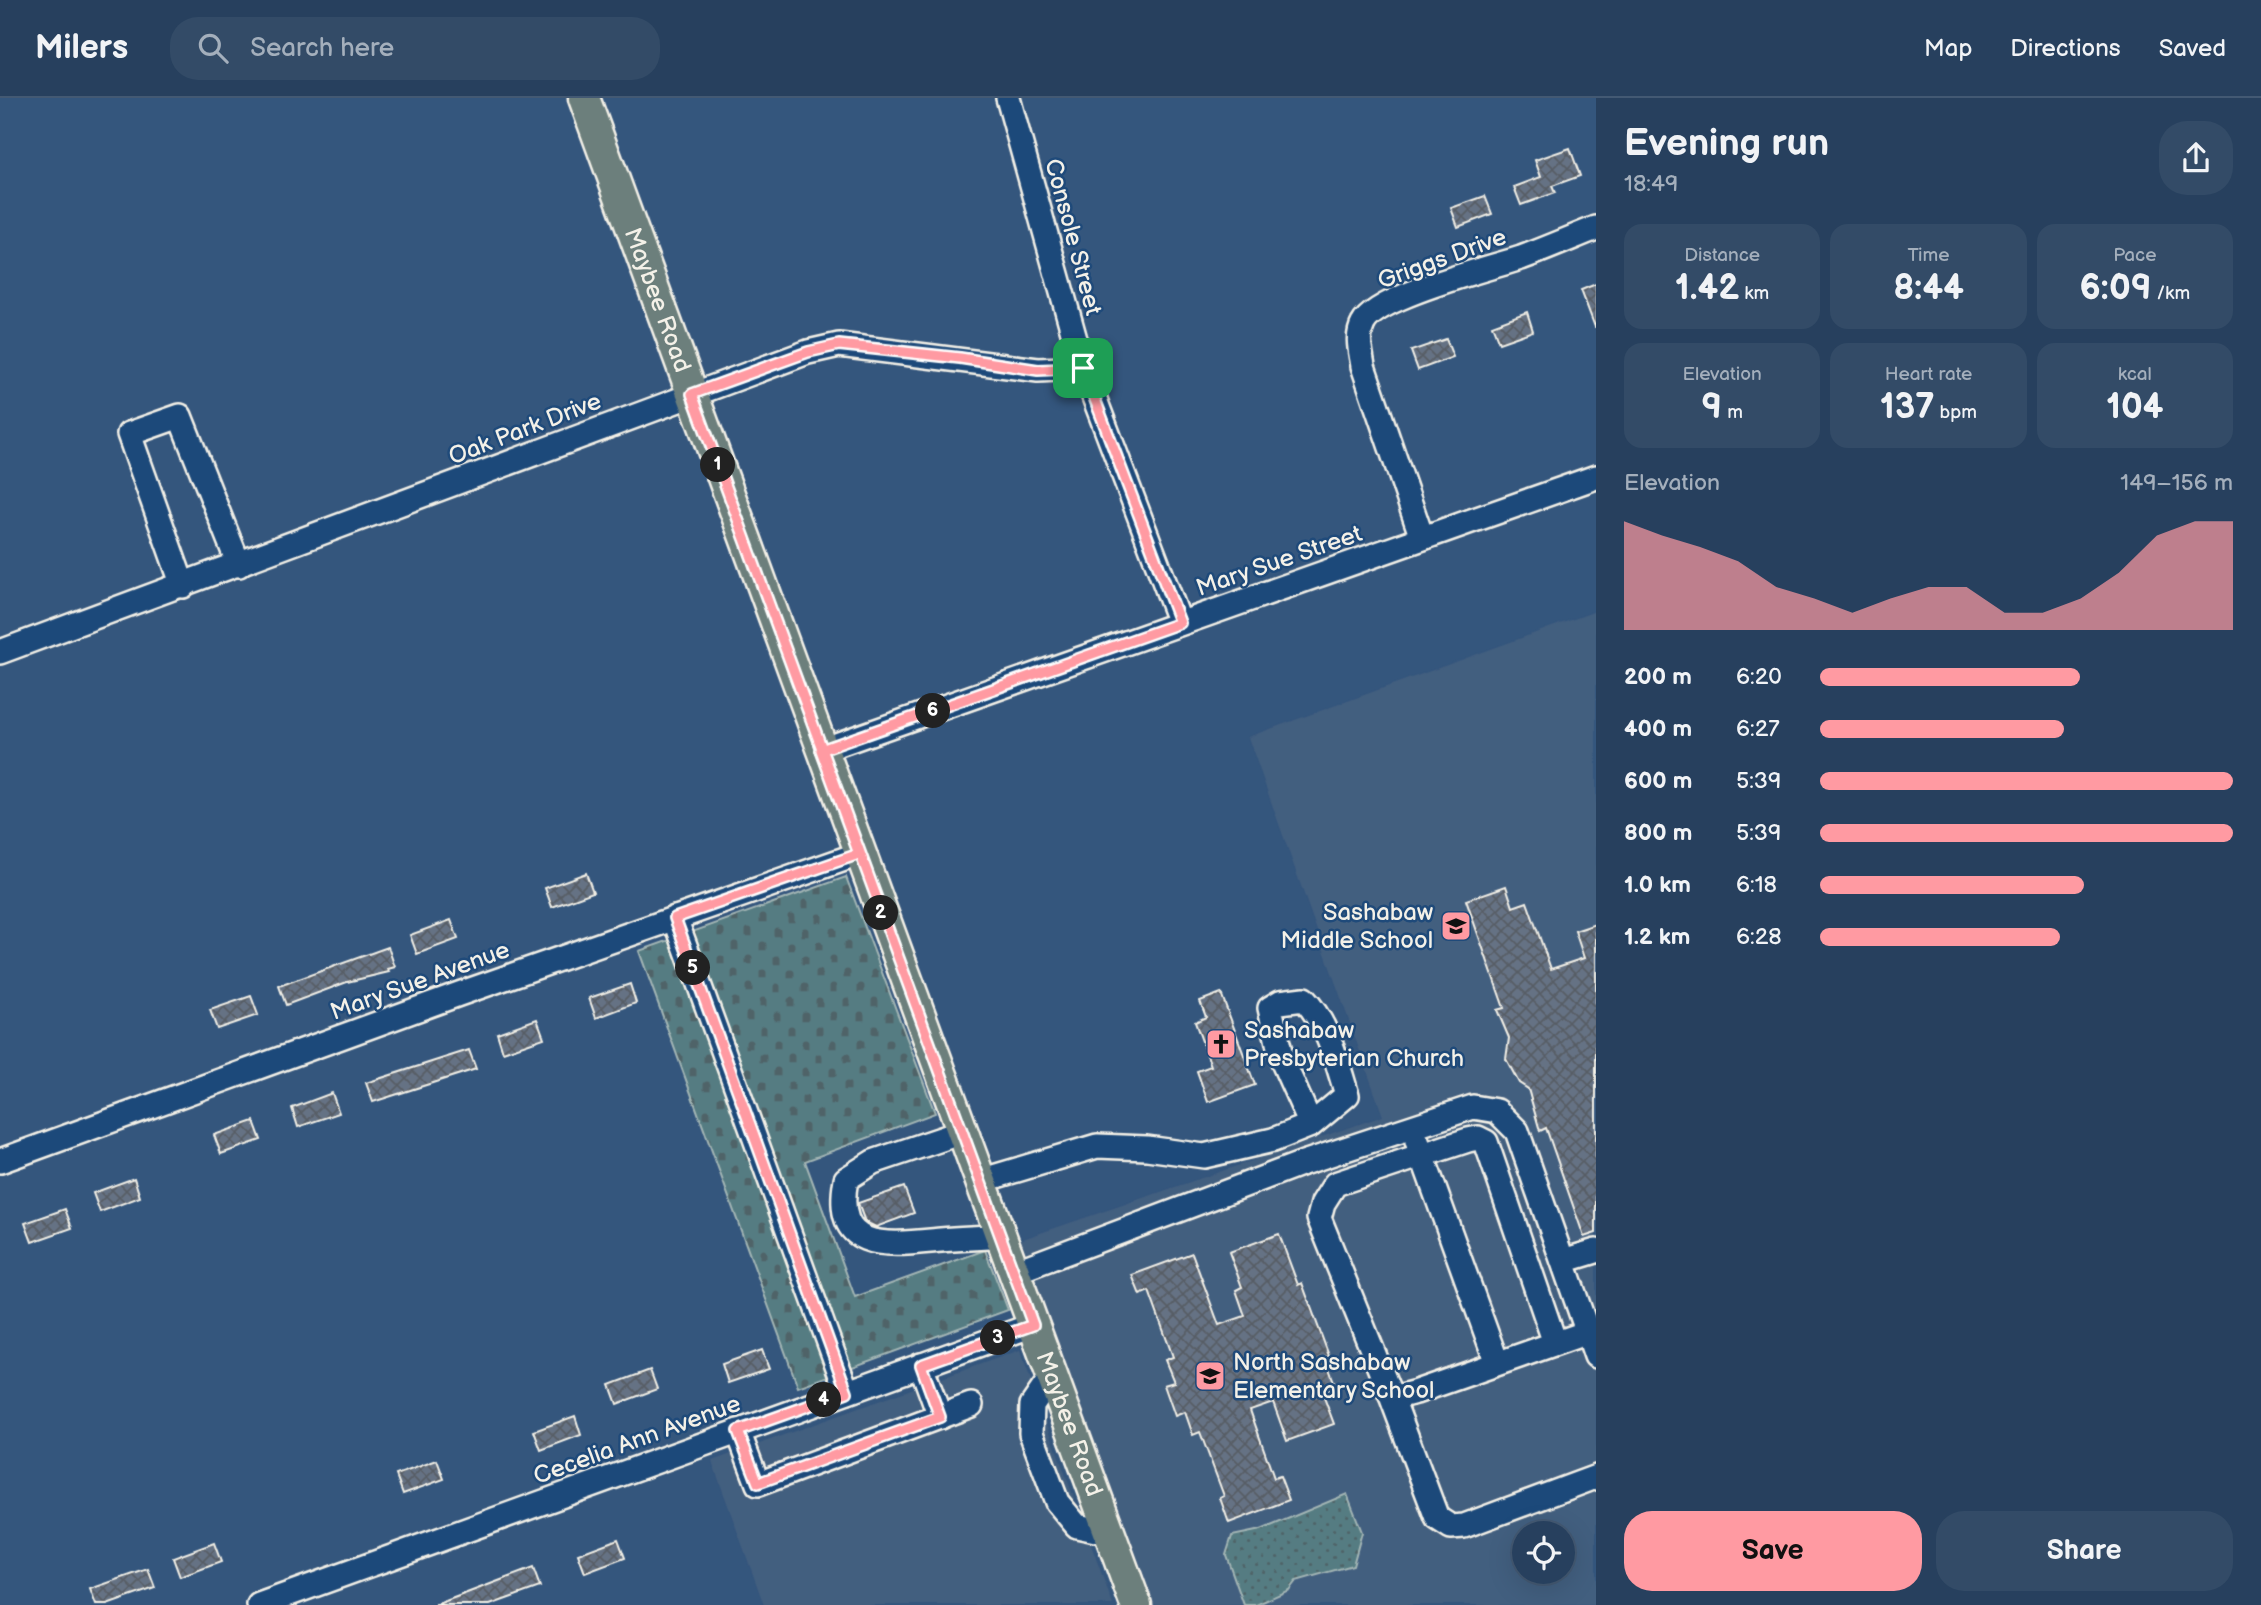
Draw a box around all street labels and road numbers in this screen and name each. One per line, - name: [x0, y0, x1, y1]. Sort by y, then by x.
- street label: Console Street: [1038, 155, 1108, 319]
- street label: Griggs Drive: [1374, 222, 1510, 296]
- street label: Maybee Road: [618, 224, 698, 376]
- street label: Oak Park Drive: [445, 387, 605, 471]
- street label: Mary Sue Street: [1192, 519, 1366, 603]
- street label: Mary Sue Avenue: [326, 935, 514, 1027]
- street label: Maybee Road: [1030, 1348, 1109, 1500]
- street label: Cecelia Ann Avenue: [530, 1389, 744, 1491]

